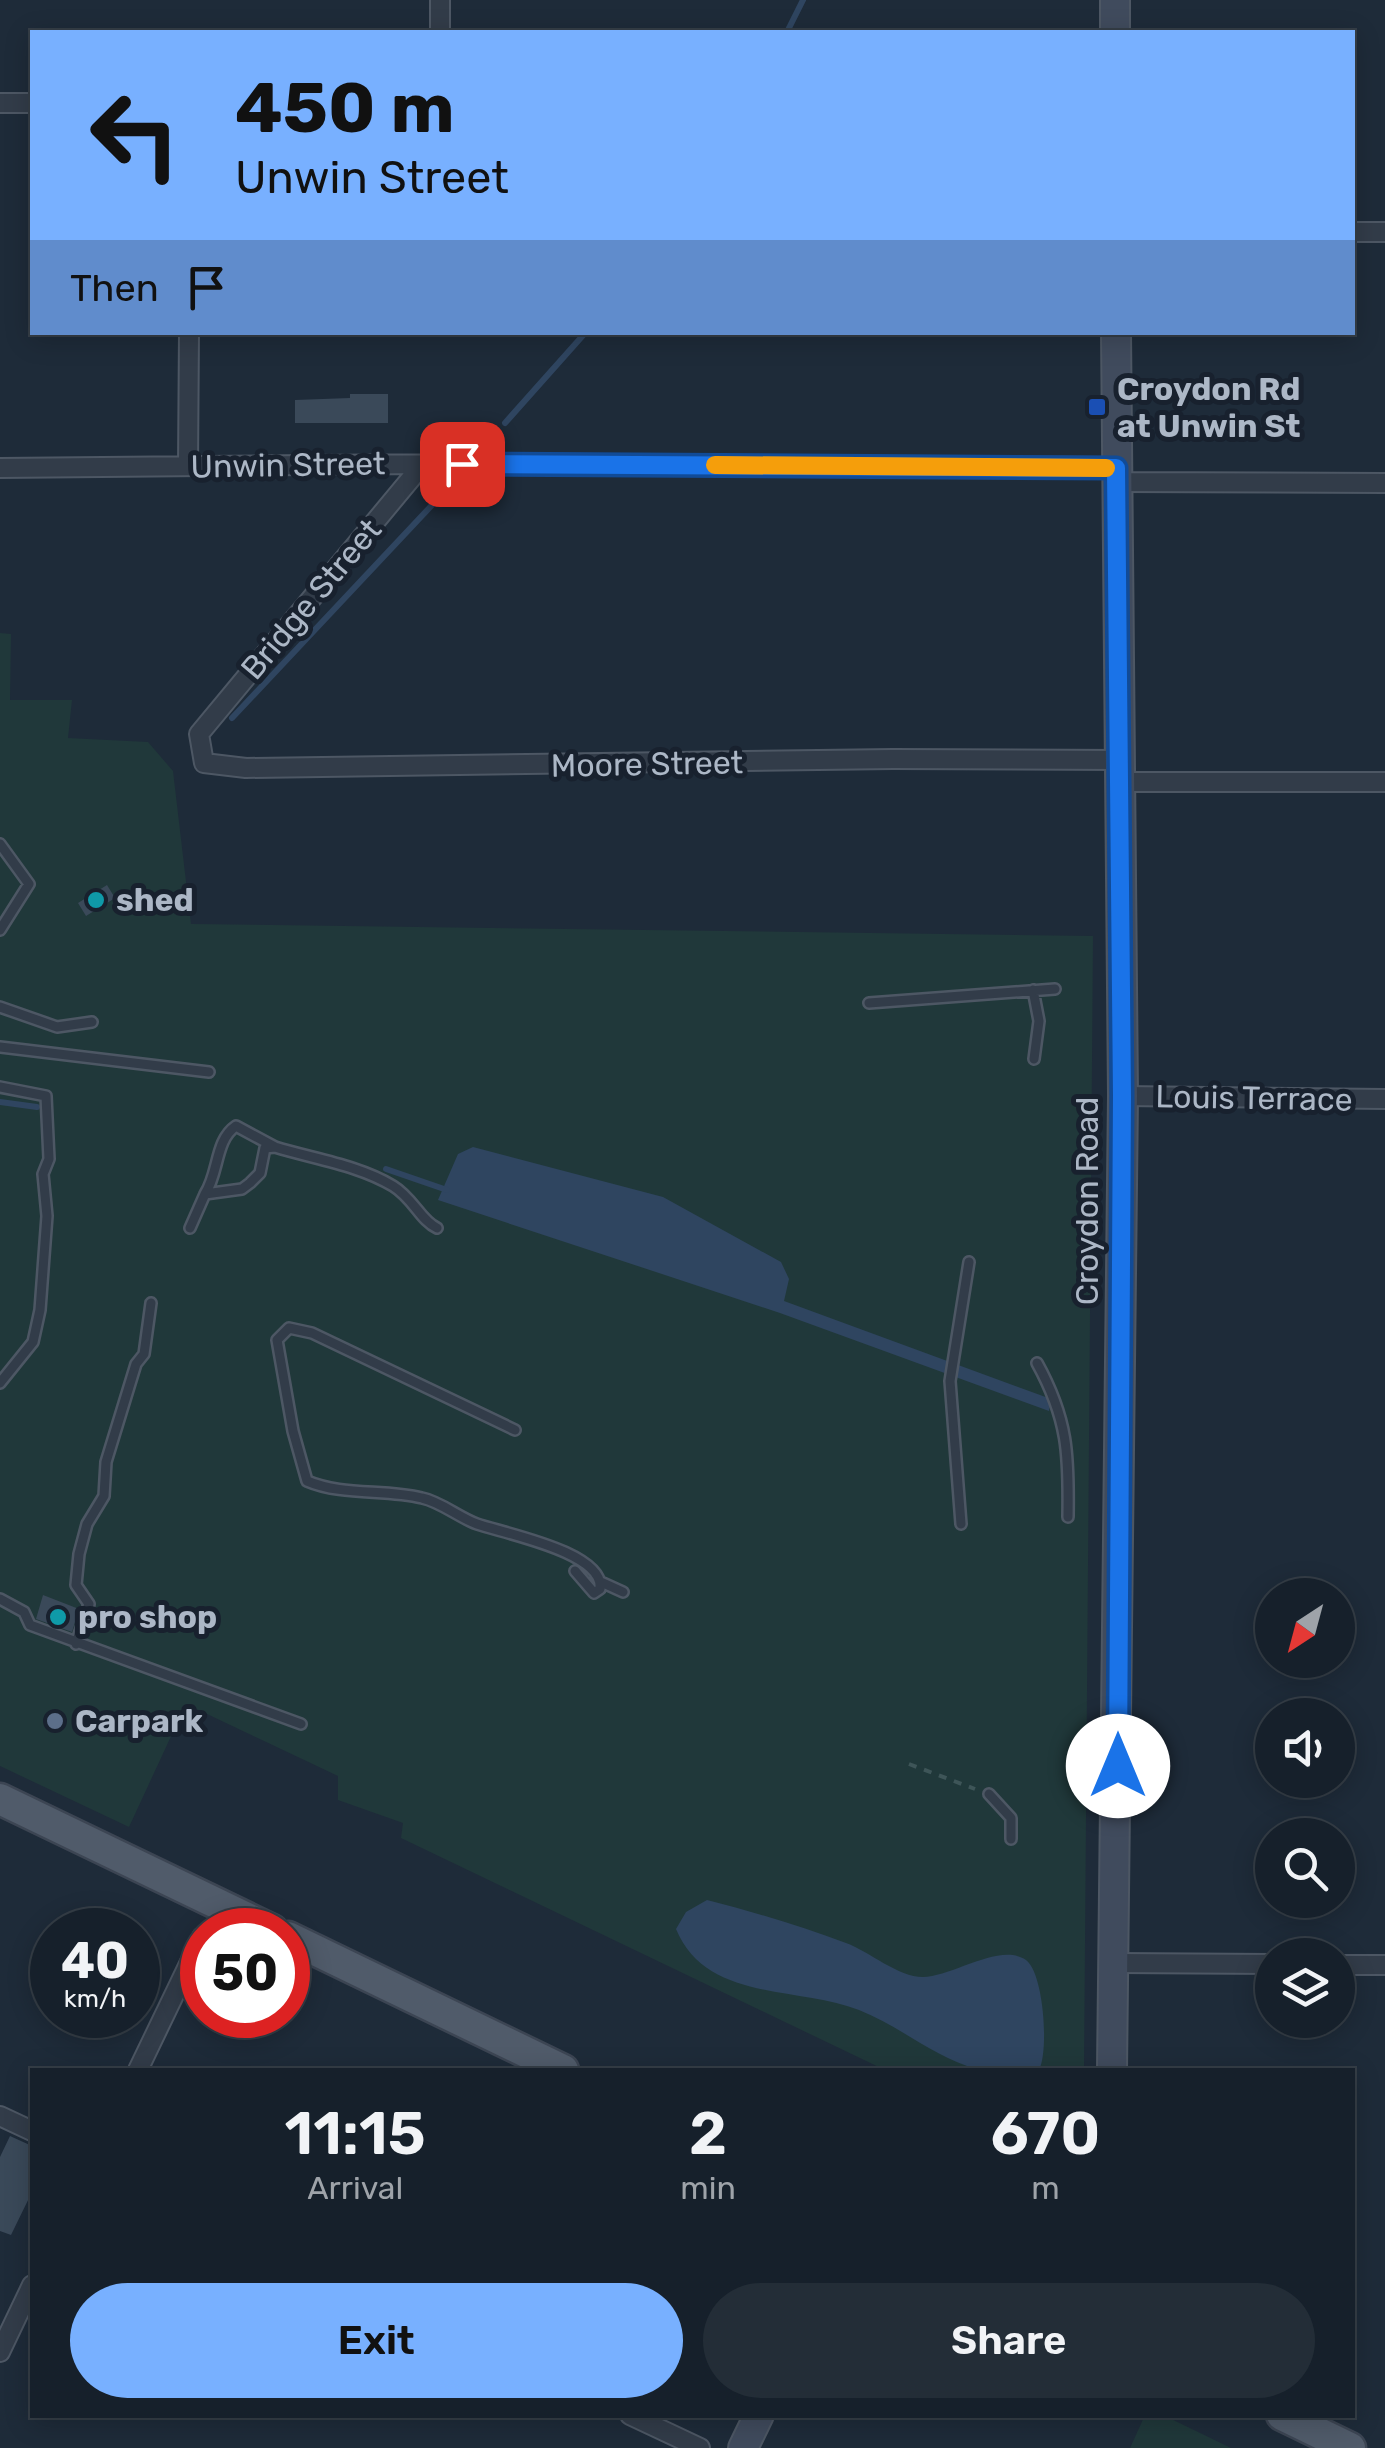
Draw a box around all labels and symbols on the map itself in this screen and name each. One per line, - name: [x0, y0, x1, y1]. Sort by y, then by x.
- place label: Croydon Rd at Unwin St: [1117, 370, 1301, 445]
- marker: Croydon Rd at Unwin St: [1086, 396, 1108, 418]
- pin: [420, 422, 505, 507]
- street label: Unwin Street: [190, 444, 386, 486]
- street label: Bridge Street: [233, 511, 389, 687]
- street label: Moore Street: [551, 743, 743, 785]
- place label: shed: [116, 881, 194, 919]
- marker: shed: [85, 889, 107, 911]
- street label: Louis Terrace: [1155, 1077, 1353, 1119]
- street label: Croydon Road: [1068, 1097, 1106, 1305]
- north arrow: [1255, 1578, 1355, 1678]
- place label: pro shop: [78, 1598, 217, 1636]
- marker: pro shop: [47, 1606, 69, 1628]
- place label: Carpark: [75, 1702, 203, 1740]
- marker: Carpark: [44, 1710, 66, 1732]
- position arrow: [1066, 1714, 1170, 1818]
- speed limit sign: 50: [180, 1908, 310, 2038]

